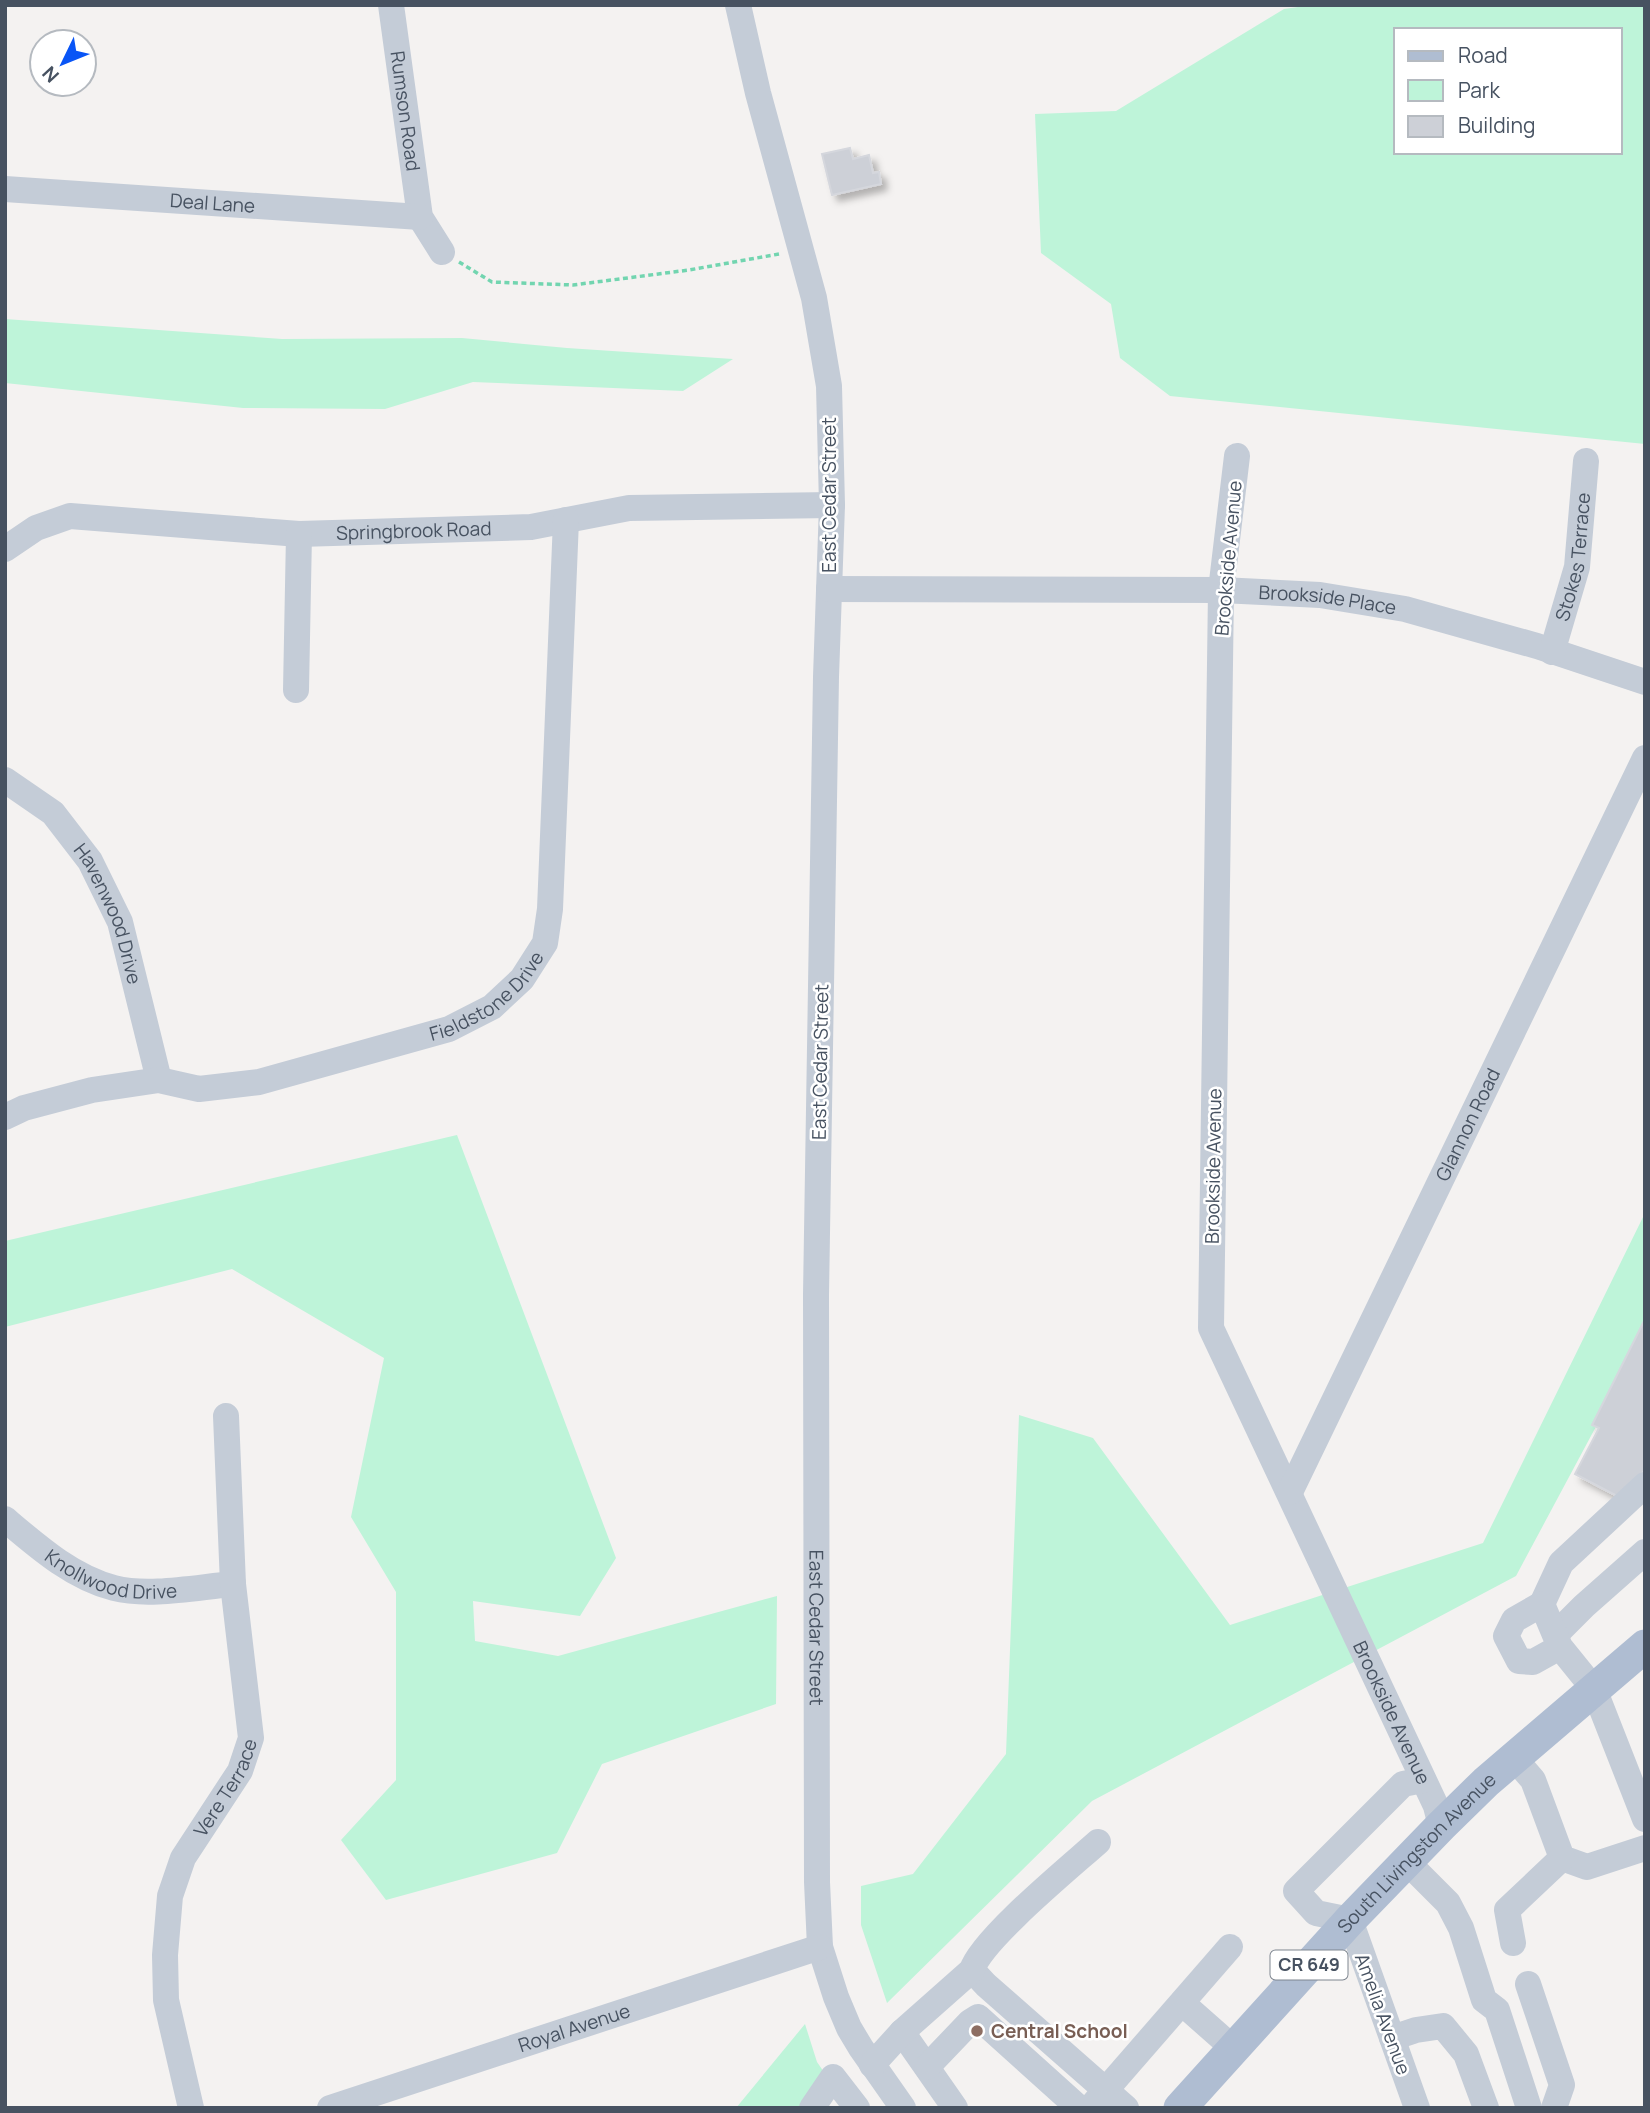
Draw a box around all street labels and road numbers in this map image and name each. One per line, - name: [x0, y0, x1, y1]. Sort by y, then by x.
- street label: Rumson Road: [384, 49, 427, 173]
- street label: Deal Lane: [169, 187, 256, 219]
- street label: East Cedar Street: [816, 417, 842, 573]
- street label: Brookside Avenue: [1208, 479, 1248, 637]
- street label: Stokes Terrace: [1549, 492, 1596, 624]
- street label: Springbrook Road: [336, 515, 492, 546]
- street label: Brookside Place: [1258, 579, 1398, 620]
- street label: Havenwood Drive: [68, 838, 148, 987]
- street label: Fieldstone Drive: [427, 946, 550, 1047]
- street label: East Cedar Street: [806, 984, 834, 1140]
- street label: Glannon Road: [1429, 1064, 1506, 1185]
- street label: Brookside Avenue: [1199, 1088, 1227, 1244]
- street label: Knollwood Drive: [40, 1543, 178, 1605]
- street label: East Cedar Street: [803, 1550, 830, 1706]
- street label: Brookside Avenue: [1347, 1637, 1437, 1789]
- street label: Vere Terrace: [188, 1735, 263, 1842]
- street label: South Livingston Avenue: [1331, 1766, 1501, 1939]
- street label: Amelia Avenue: [1349, 1950, 1417, 2078]
- road number: CR 649: [1270, 1951, 1348, 1980]
- street label: Royal Avenue: [515, 1997, 634, 2058]

